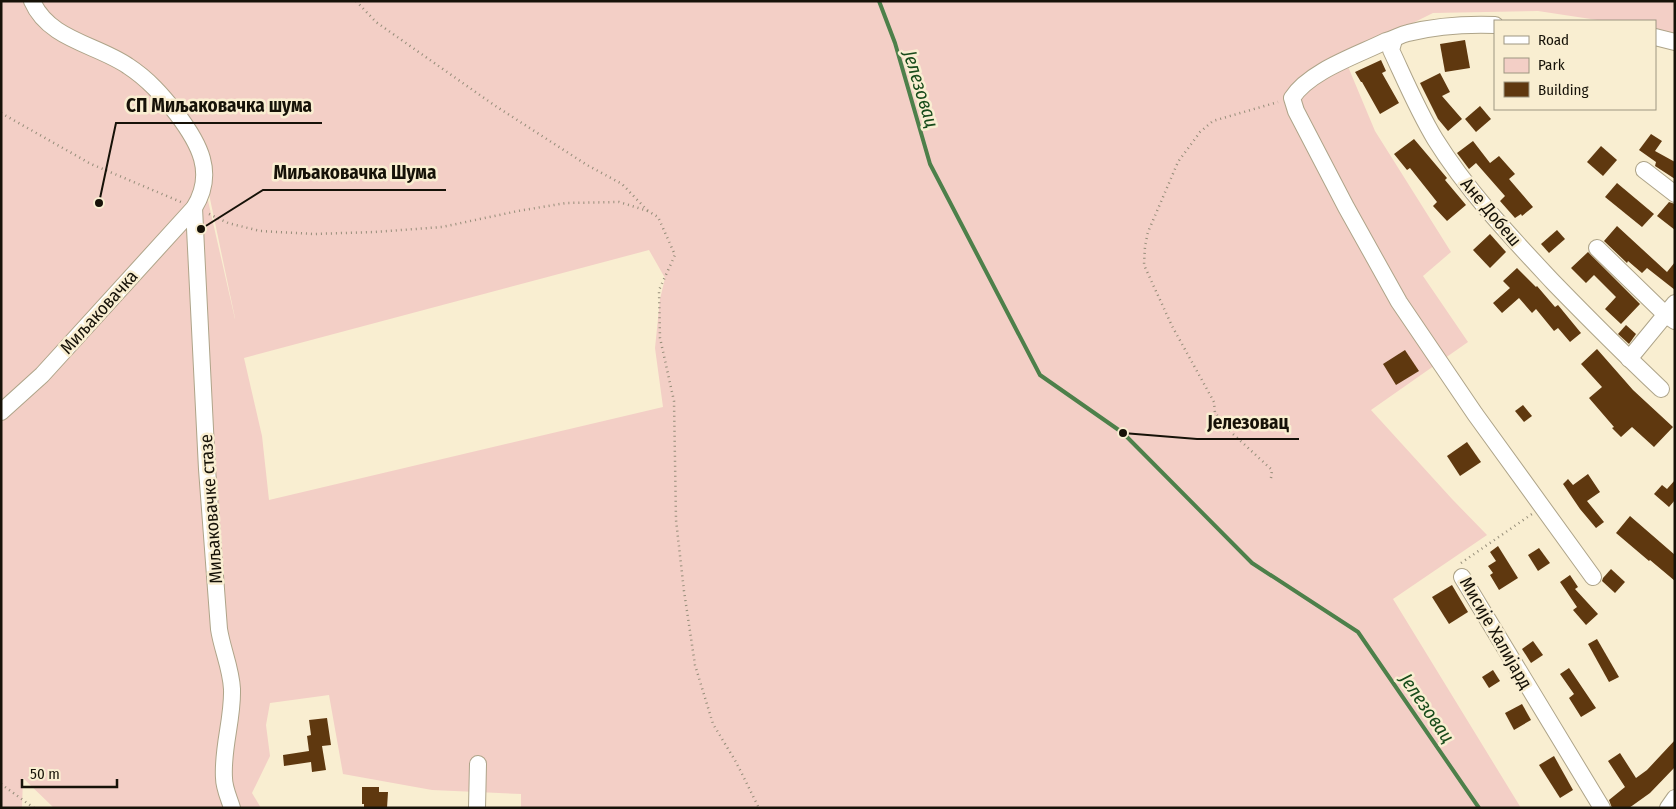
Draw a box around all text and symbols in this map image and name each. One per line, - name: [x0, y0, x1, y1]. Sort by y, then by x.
- legend: [1494, 20, 1656, 110]
- text: Road: [1538, 31, 1569, 49]
- water label: Јелезовац: [898, 46, 944, 131]
- text: Park: [1538, 56, 1565, 74]
- text: Building: [1538, 81, 1589, 99]
- callout: СП Миљаковачка шума: [116, 89, 322, 123]
- text: СП Миљаковачка шума: [126, 94, 312, 117]
- callout: Миљаковачка Шума: [263, 156, 446, 190]
- text: Миљаковачка Шума: [274, 161, 436, 184]
- street label: Ане Добеш: [1456, 173, 1526, 251]
- street label: Миљаковачка: [56, 265, 143, 359]
- callout: Јелезовац: [1197, 405, 1299, 439]
- text: Јелезовац: [1206, 411, 1290, 434]
- street label: Миљаковачке стазе: [195, 433, 227, 584]
- street label: Мисије Халијард: [1455, 573, 1537, 693]
- water label: Јелезовац: [1394, 668, 1459, 747]
- scale bar: [22, 756, 118, 788]
- text: 50 m: [30, 765, 60, 783]

